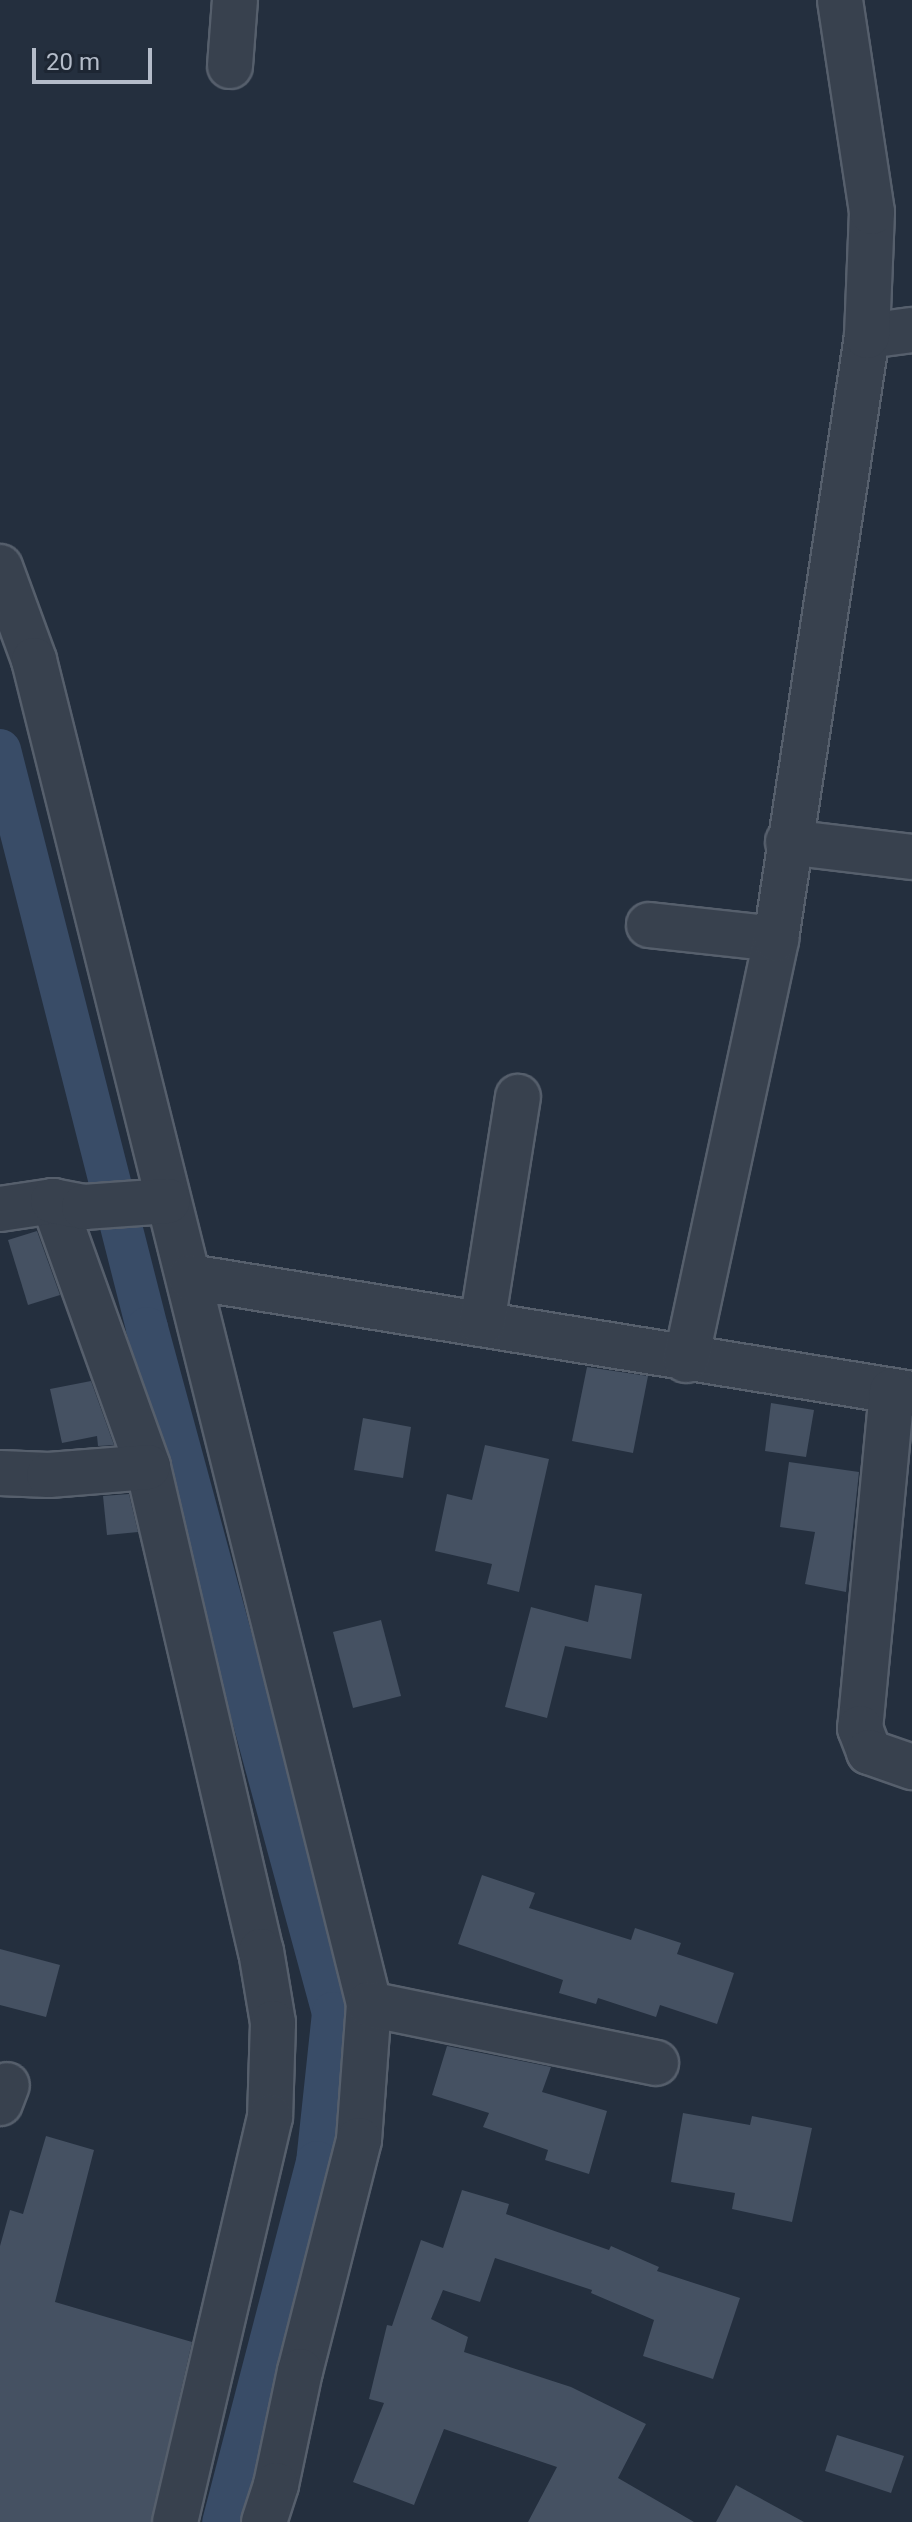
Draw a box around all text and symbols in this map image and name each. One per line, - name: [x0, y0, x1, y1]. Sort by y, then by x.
- scale bar: [36, 32, 156, 82]
- text: 20 m: [46, 48, 100, 76]

